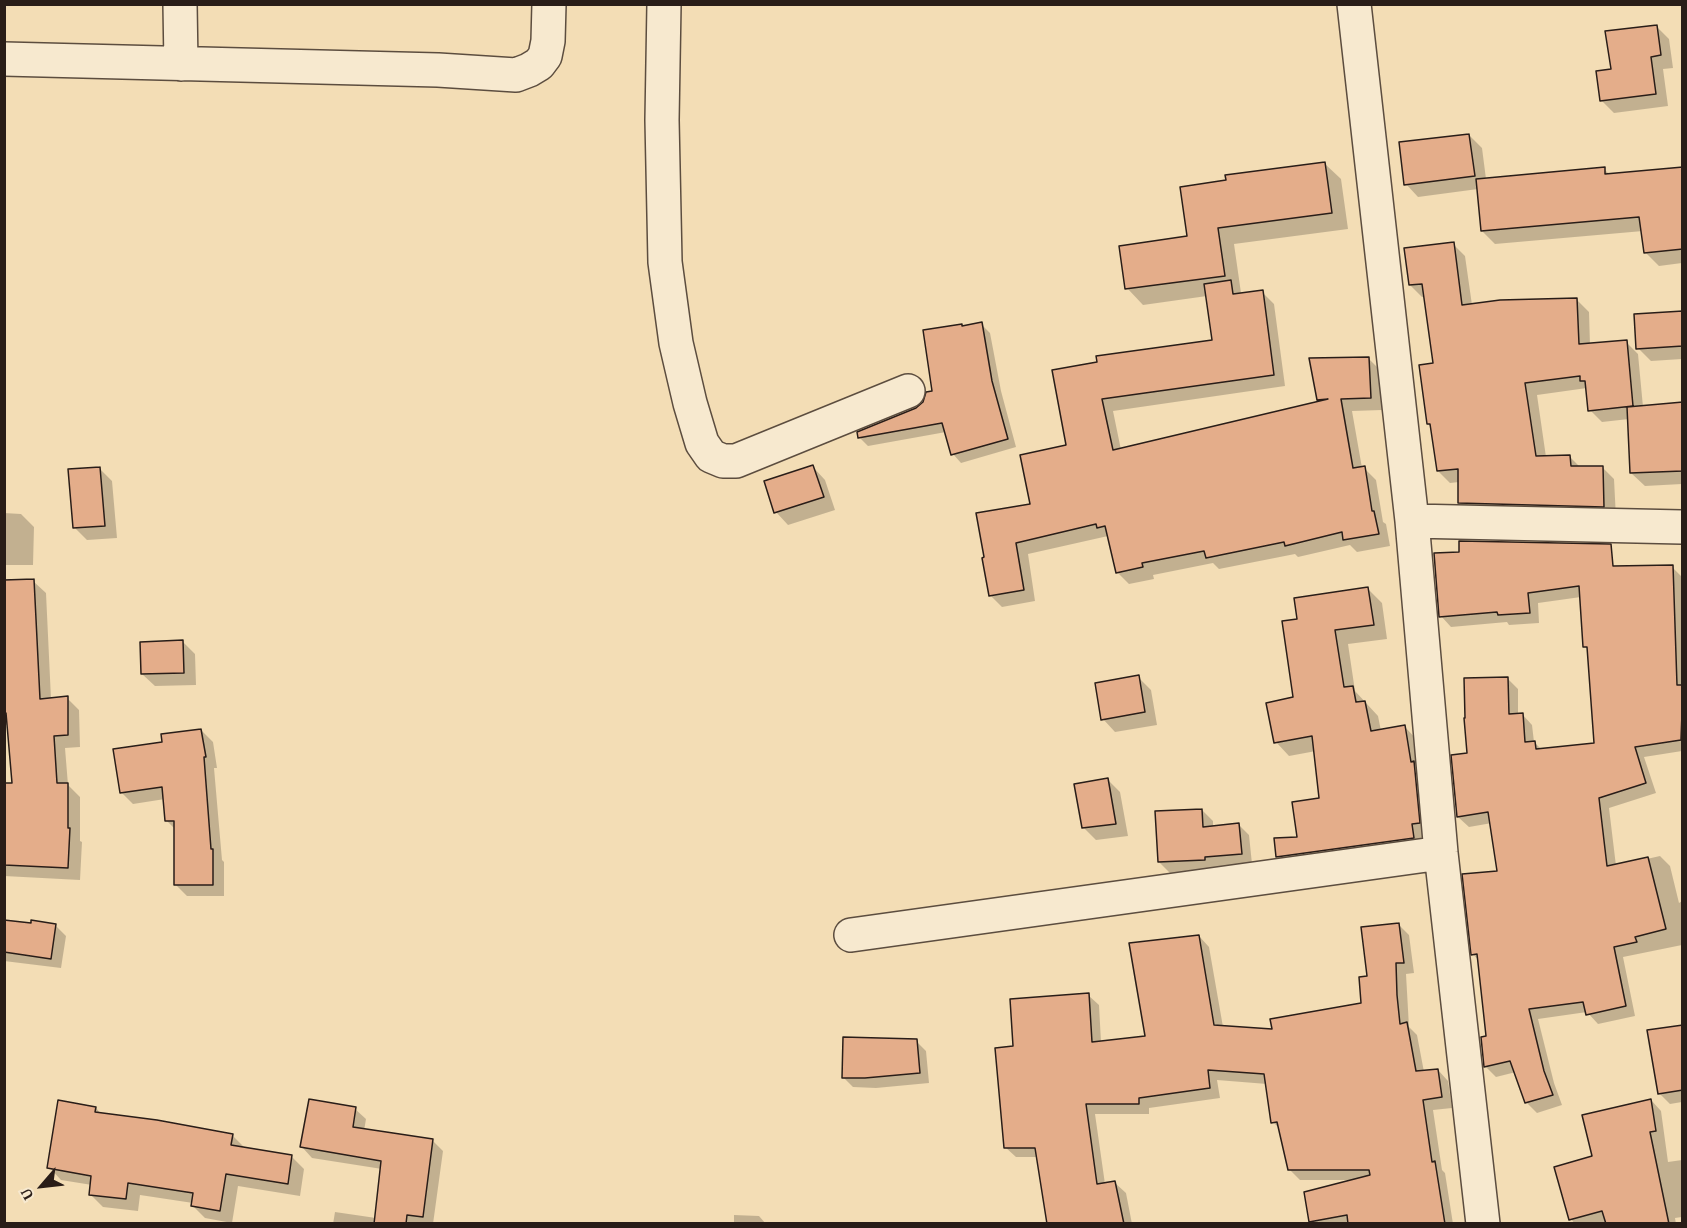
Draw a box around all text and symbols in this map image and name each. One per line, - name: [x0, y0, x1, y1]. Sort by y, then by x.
- north arrow: [12, 1156, 72, 1216]
- text: U: [13, 1184, 39, 1205]

